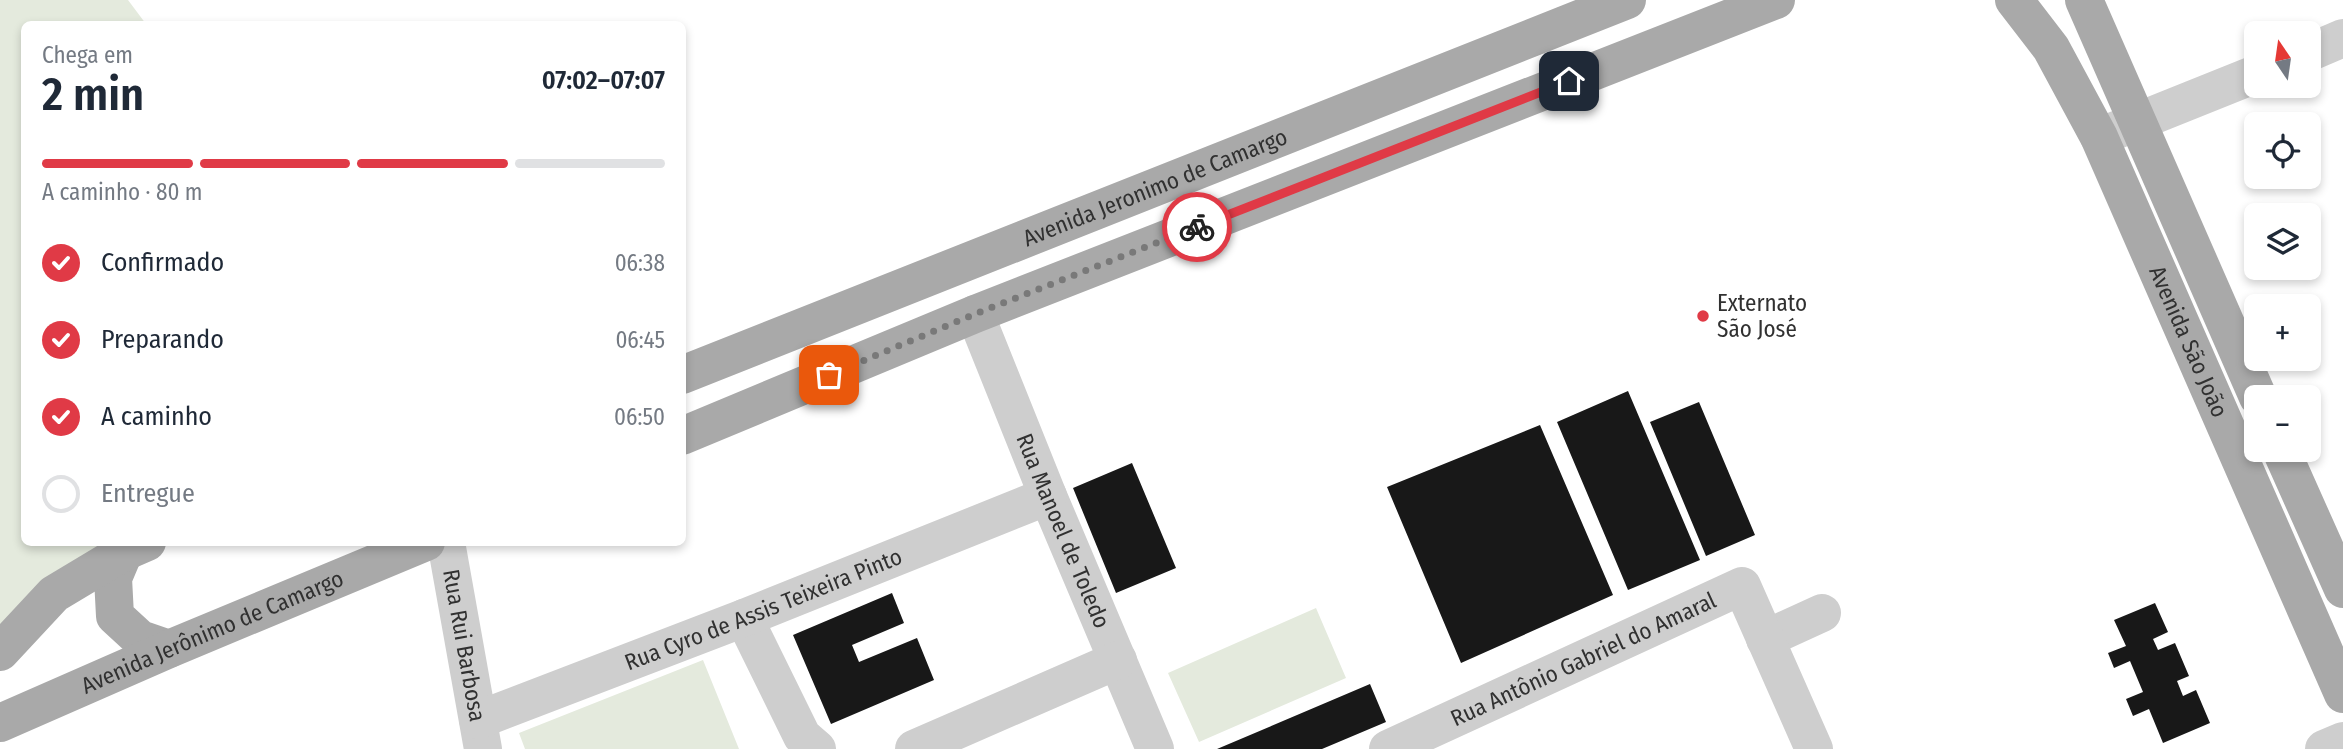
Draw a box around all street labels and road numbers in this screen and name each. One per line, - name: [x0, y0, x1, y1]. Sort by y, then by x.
- street label: Avenida Jeronimo de Camargo: [1019, 122, 1291, 252]
- street label: Avenida São João: [2143, 262, 2234, 421]
- street label: Rua Manoel de Toledo: [1010, 429, 1116, 632]
- street label: Rua Cyro de Assis Teixeira Pinto: [621, 542, 906, 676]
- street label: Avenida Jerônimo de Camargo: [77, 564, 347, 700]
- street label: Rua Rui Barbosa: [437, 567, 492, 724]
- street label: Rua Antônio Gabriel do Amaral: [1446, 586, 1720, 732]

